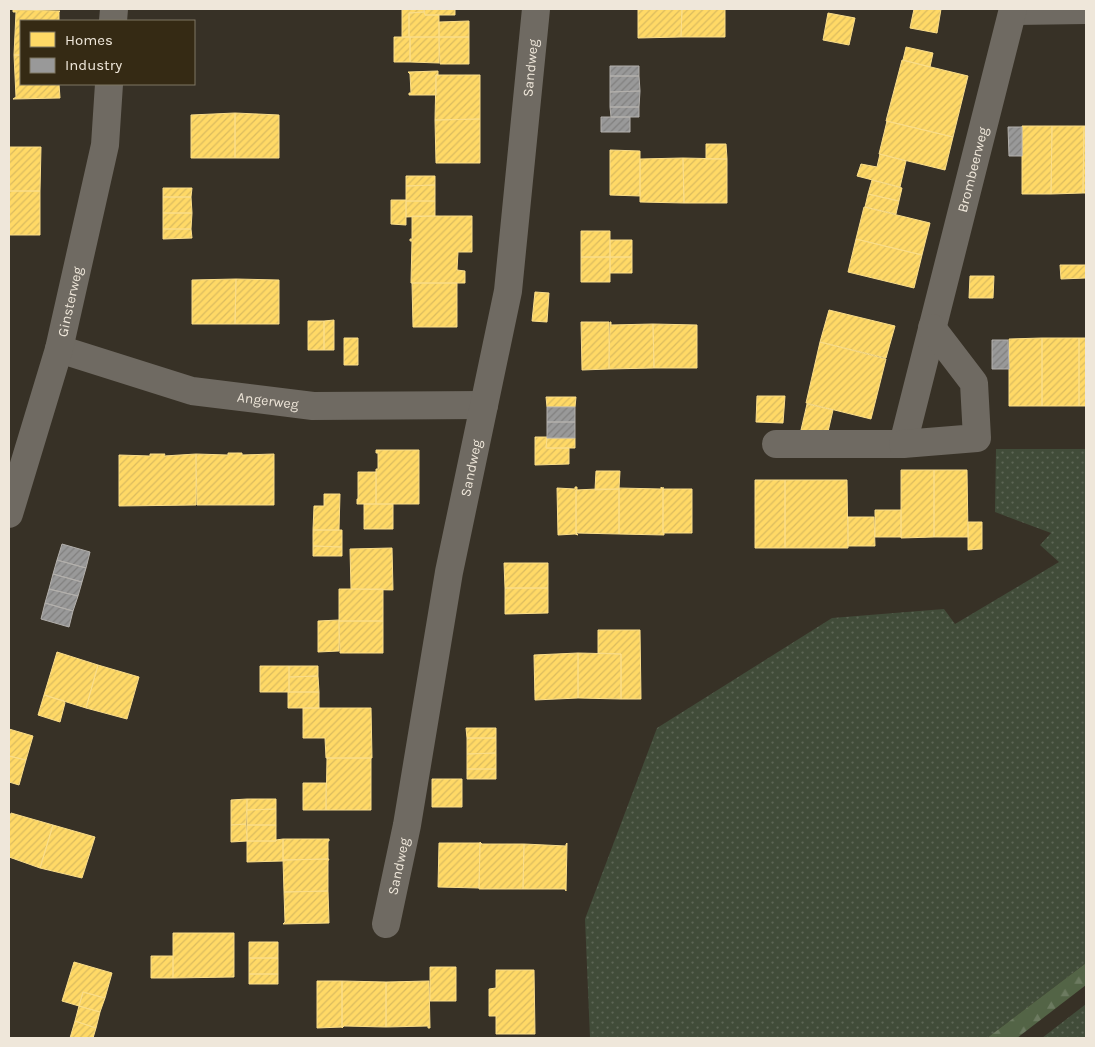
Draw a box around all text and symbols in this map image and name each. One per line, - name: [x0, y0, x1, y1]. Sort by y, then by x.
- legend: [20, 20, 195, 85]
- text: Homes: [65, 31, 113, 49]
- street label: Sandweg: [519, 38, 542, 98]
- text: Industry: [65, 56, 122, 74]
- street label: Brombeerweg: [954, 125, 992, 214]
- street label: Ginsterweg: [54, 265, 86, 339]
- street label: Angerweg: [236, 389, 300, 413]
- street label: Sandweg: [457, 438, 486, 498]
- street label: Sandweg: [384, 836, 413, 897]

